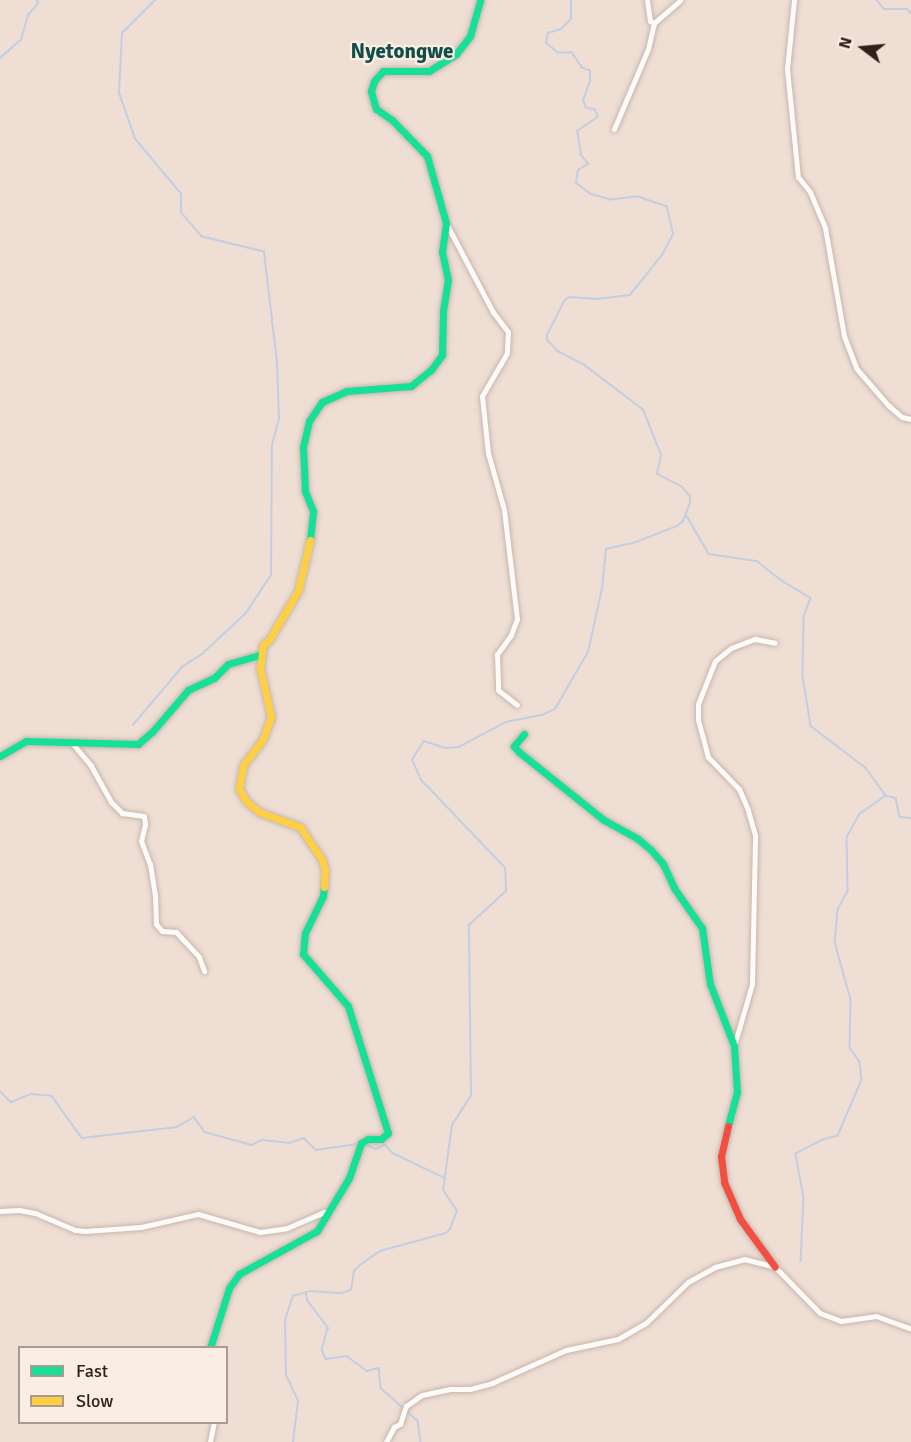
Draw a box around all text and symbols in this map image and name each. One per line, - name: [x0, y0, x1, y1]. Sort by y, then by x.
- north arrow: [833, 18, 893, 78]
- text: N: [835, 35, 857, 51]
- district label: Nyetongwe: [351, 38, 453, 64]
- legend: [18, 1346, 228, 1424]
- text: Fast: [76, 1360, 108, 1382]
- text: Slow: [76, 1390, 113, 1412]

